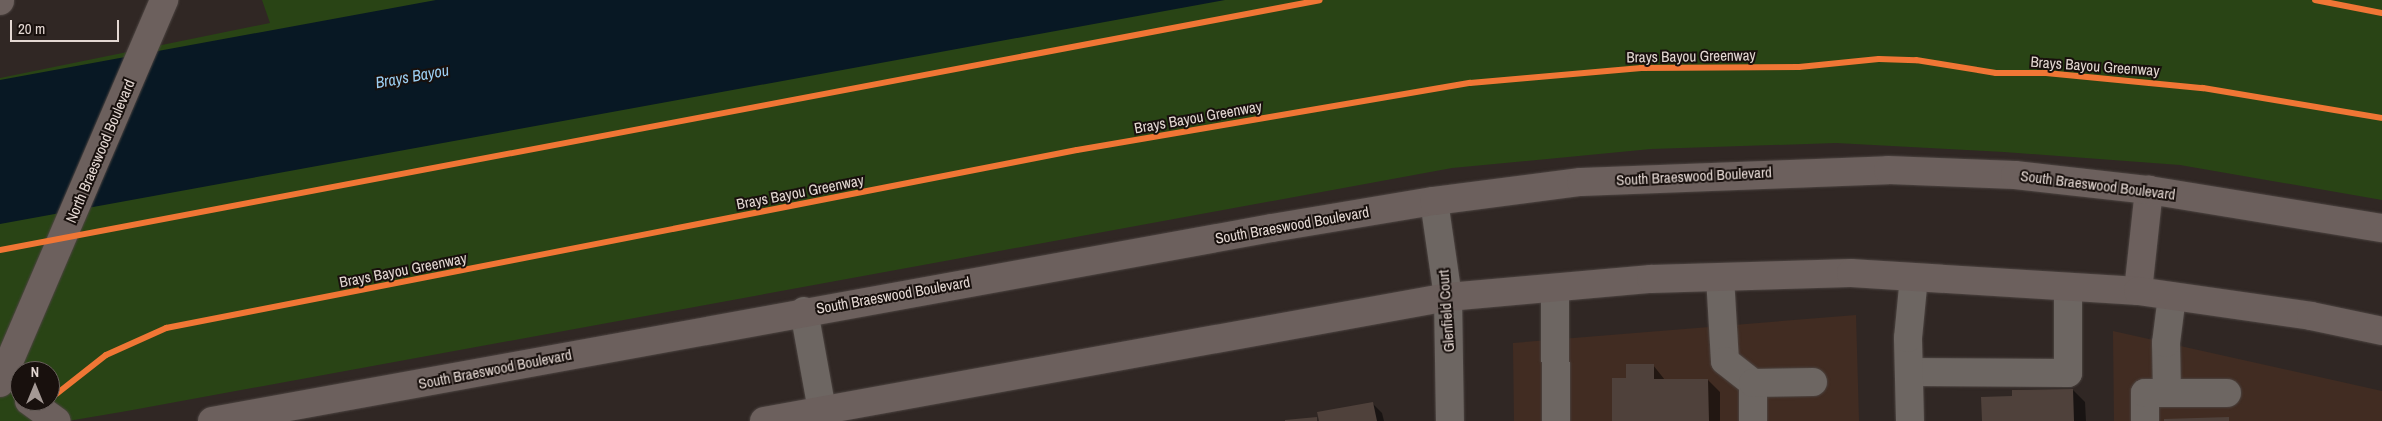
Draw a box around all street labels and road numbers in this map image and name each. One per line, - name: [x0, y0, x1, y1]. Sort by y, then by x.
- street label: Brays Bayou Greenway: [1626, 46, 1756, 66]
- street label: Brays Bayou Greenway: [2030, 53, 2160, 79]
- street label: North Braeswood Boulevard: [62, 77, 138, 225]
- street label: Brays Bayou Greenway: [1133, 97, 1263, 137]
- street label: South Braeswood Boulevard: [1616, 163, 1772, 189]
- street label: South Braeswood Boulevard: [2020, 167, 2176, 203]
- street label: Brays Bayou Greenway: [735, 171, 865, 213]
- street label: South Braeswood Boulevard: [1214, 203, 1370, 247]
- street label: Brays Bayou Greenway: [338, 249, 468, 291]
- street label: Glenfield Court: [1434, 269, 1458, 353]
- street label: South Braeswood Boulevard: [815, 273, 971, 317]
- street label: South Braeswood Boulevard: [417, 345, 573, 393]

